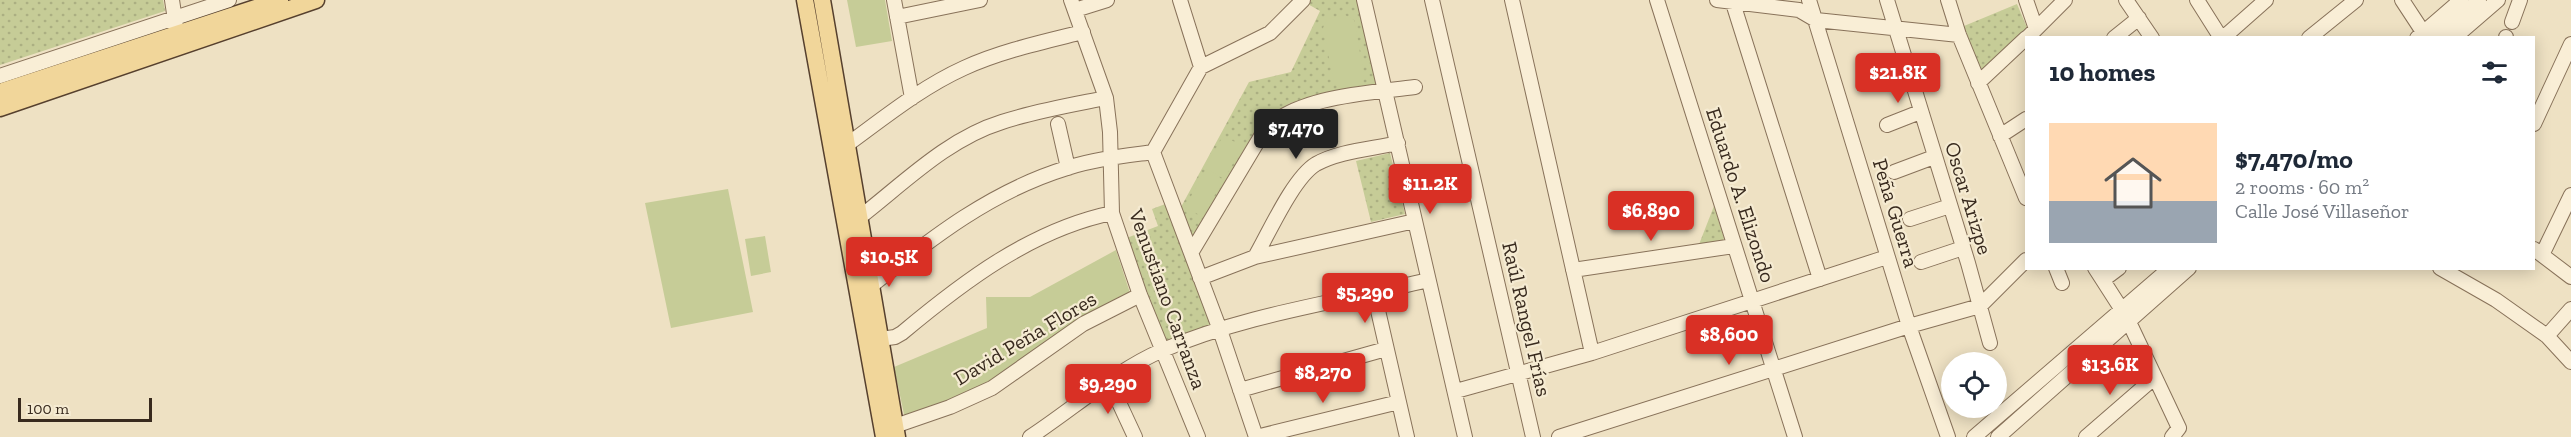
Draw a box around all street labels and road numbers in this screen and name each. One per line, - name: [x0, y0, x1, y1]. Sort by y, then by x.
- street label: Eduardo A. Elizondo: [1701, 104, 1781, 286]
- street label: Oscar Arizpe: [1940, 139, 1998, 257]
- street label: Peña Guerra: [1868, 156, 1924, 270]
- street label: Venustiano Carranza: [1123, 205, 1212, 393]
- street label: Raúl Rangel Frías: [1497, 239, 1557, 399]
- street label: David Peña Flores: [949, 286, 1101, 390]

